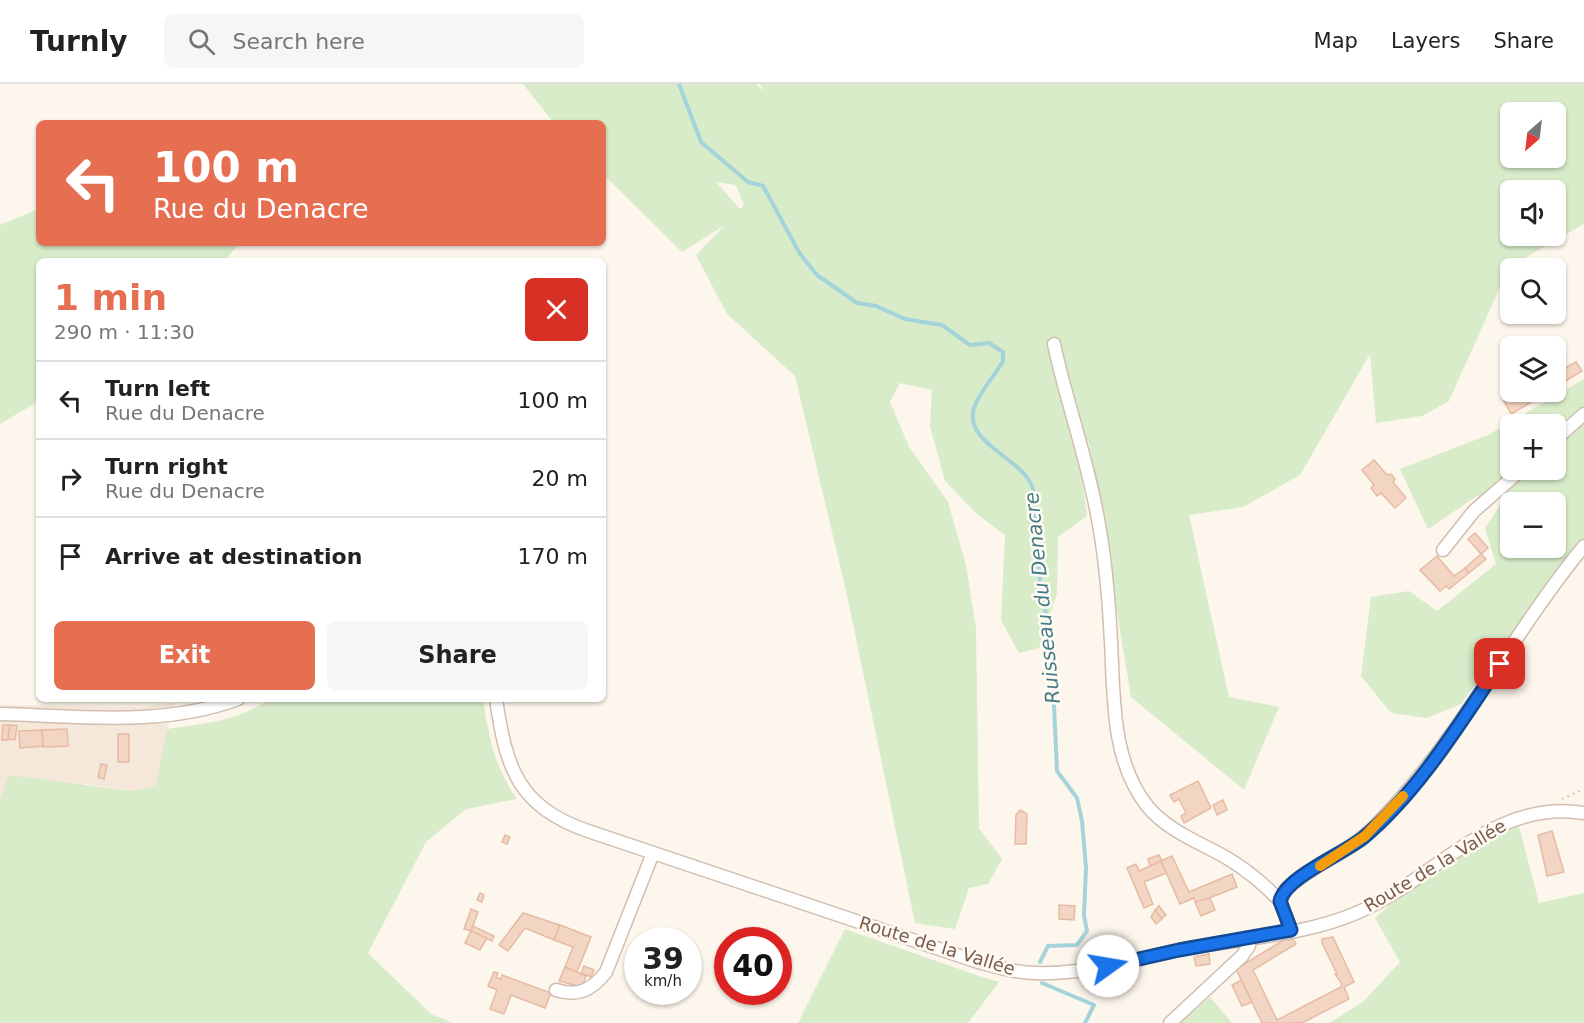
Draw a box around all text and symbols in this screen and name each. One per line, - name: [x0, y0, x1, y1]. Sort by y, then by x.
- search box: [164, 14, 584, 68]
- text: Turnly: [30, 25, 128, 58]
- icon: search: [185, 25, 218, 58]
- text: Search here: [233, 29, 365, 54]
- text: Map: [1314, 29, 1358, 53]
- text: Layers: [1391, 29, 1460, 53]
- text: Share: [1493, 29, 1554, 53]
- north arrow: [1500, 102, 1566, 168]
- map controls: [1500, 102, 1566, 558]
- text: 100 m: [153, 143, 299, 192]
- icon: left: [54, 144, 132, 222]
- button: sound: [1500, 180, 1566, 246]
- text: Rue du Denacre: [153, 193, 369, 224]
- button: search: [1500, 258, 1566, 324]
- text: 1 min: [54, 277, 167, 318]
- button: close: [525, 278, 588, 341]
- text: 290 m · 11:30: [54, 320, 195, 344]
- button: layers: [1500, 336, 1566, 402]
- text: Turn left: [105, 376, 210, 401]
- icon: left: [54, 384, 87, 417]
- text: 100 m: [518, 388, 588, 413]
- text: Rue du Denacre: [105, 401, 265, 425]
- button: +: [1500, 414, 1566, 480]
- text: Turn right: [105, 454, 228, 479]
- icon: right: [54, 462, 87, 495]
- text: 20 m: [532, 466, 588, 491]
- text: Rue du Denacre: [105, 479, 265, 503]
- water label: Ruisseau du Denacre: [1019, 491, 1065, 705]
- button: −: [1500, 492, 1566, 558]
- icon: arrive: [54, 540, 87, 573]
- text: Arrive at destination: [105, 544, 362, 569]
- text: 170 m: [518, 544, 588, 569]
- button: Exit: [54, 621, 315, 690]
- button: Share: [327, 621, 588, 690]
- pin: [1474, 638, 1525, 689]
- icon: arrive: [1483, 647, 1516, 680]
- street label: Route de la Vallée: [1360, 815, 1510, 916]
- street label: Route de la Vallée: [857, 912, 1018, 979]
- speed limit sign: 40: [714, 927, 792, 1005]
- position arrow: [1076, 934, 1140, 998]
- text: 39: [642, 941, 684, 976]
- text: km/h: [644, 972, 682, 990]

